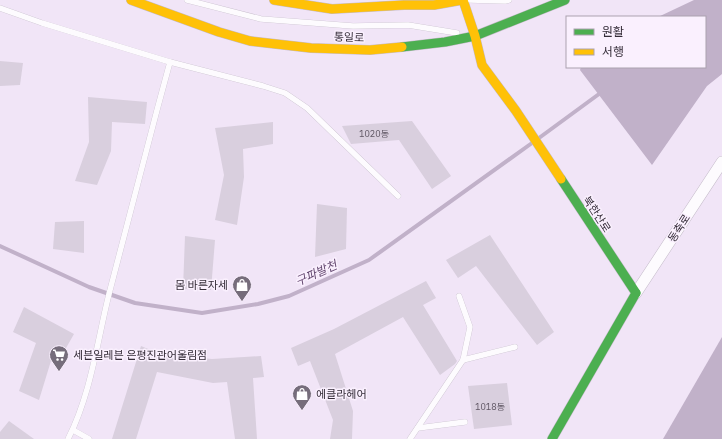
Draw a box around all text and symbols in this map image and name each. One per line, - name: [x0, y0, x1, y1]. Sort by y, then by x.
- legend: [566, 16, 706, 68]
- text: 원활: [602, 24, 624, 39]
- street label: 통일로: [334, 29, 364, 45]
- text: 서행: [602, 44, 624, 59]
- house number: 1020동: [359, 128, 389, 139]
- street label: 북한산로: [580, 193, 614, 235]
- street label: 동축로: [665, 211, 693, 245]
- water label: 구파발천: [293, 256, 341, 289]
- shop icon: 몸 바른자세: [231, 274, 253, 302]
- place label: 몸 바른자세: [175, 278, 228, 292]
- supermarket icon: 세븐일레븐 은평진관어울림점: [48, 344, 70, 372]
- place label: 세븐일레븐 은평진관어울림점: [73, 348, 207, 362]
- shop icon: 에클라헤어: [291, 383, 313, 411]
- place label: 에클라헤어: [316, 387, 367, 401]
- house number: 1018동: [475, 401, 505, 412]

